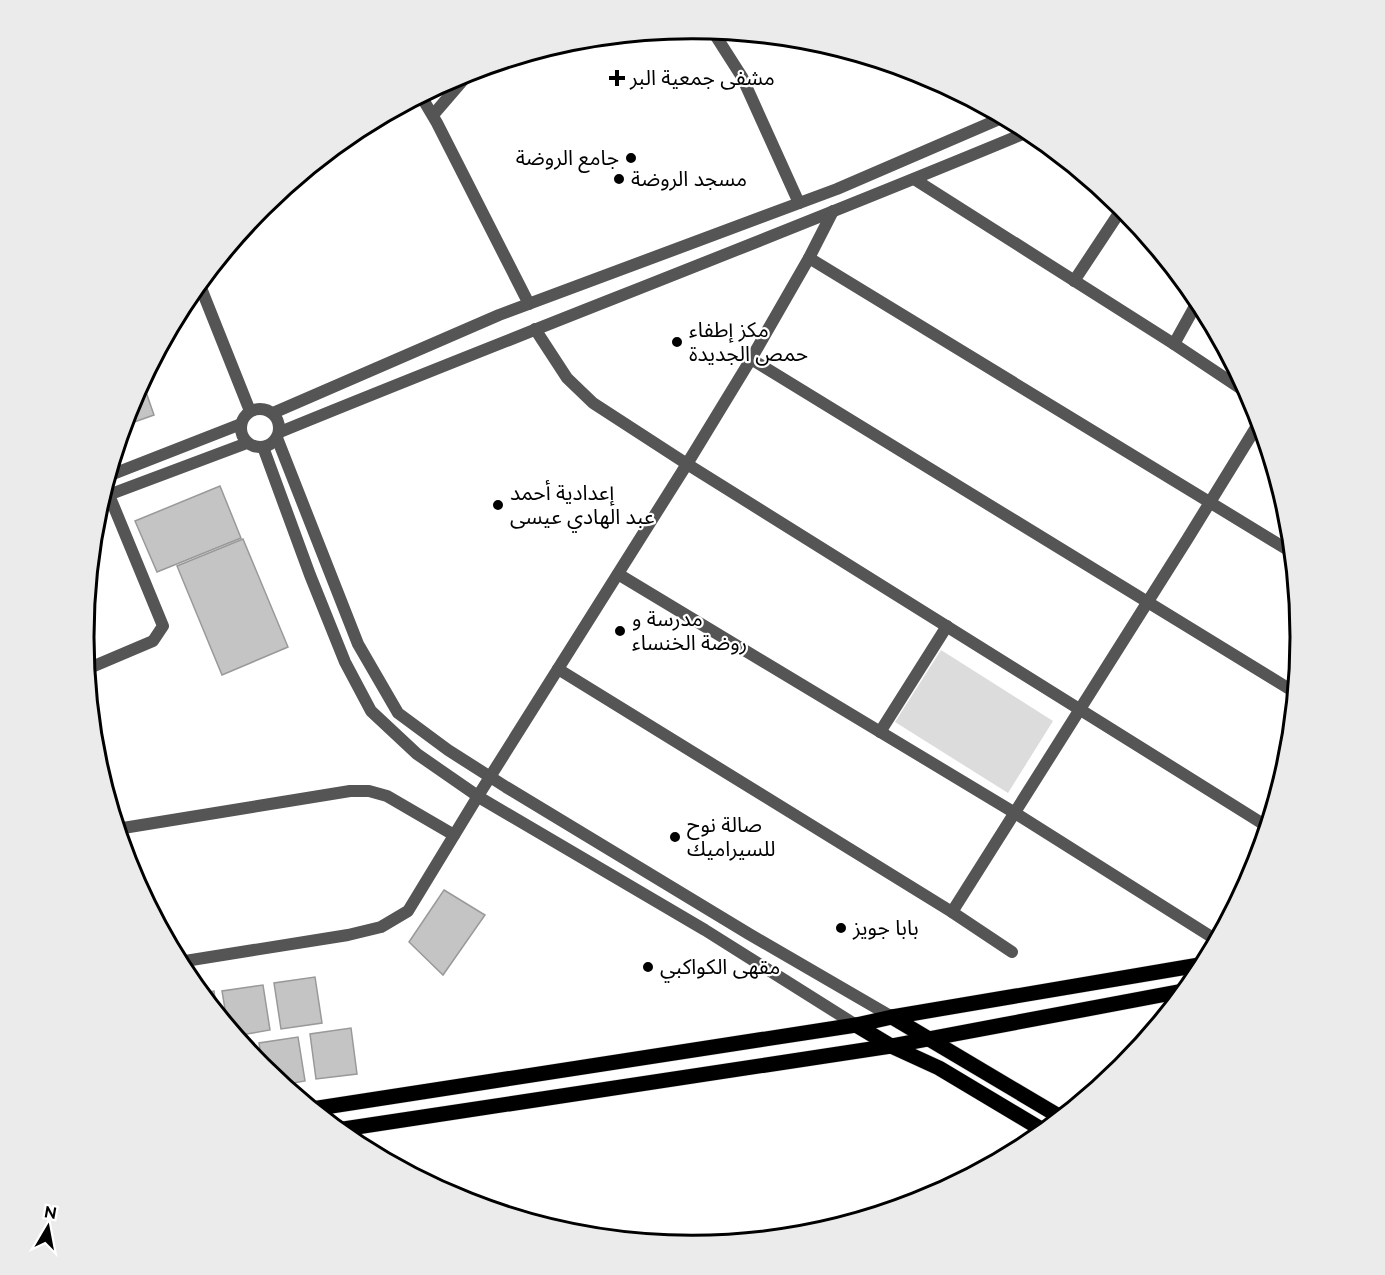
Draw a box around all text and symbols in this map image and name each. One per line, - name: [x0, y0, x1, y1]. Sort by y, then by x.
- place label: مشفى جمعية البر: [629, 65, 775, 90]
- marker: مشفى جمعية البر: [608, 69, 626, 87]
- place label: جامع الروضة: [516, 145, 619, 173]
- marker: جامع الروضة: [624, 151, 638, 165]
- place label: مسجد الروضة: [631, 166, 747, 191]
- marker: مسجد الروضة: [612, 172, 626, 186]
- place label: مكز إطفاء حمص الجديدة: [689, 317, 808, 366]
- marker: مكز إطفاء حمص الجديدة: [670, 335, 684, 349]
- place label: إعدادية أحمد عبد الهادي عيسى: [510, 480, 655, 533]
- marker: إعدادية أحمد عبد الهادي عيسى: [491, 498, 505, 512]
- place label: مدرسة و روضة الخنساء: [632, 606, 747, 655]
- marker: مدرسة و روضة الخنساء: [613, 624, 627, 638]
- place label: صالة نوح للسيراميك: [687, 812, 775, 861]
- marker: صالة نوح للسيراميك: [668, 830, 682, 844]
- place label: بابا جويز: [852, 915, 919, 940]
- marker: بابا جويز: [834, 921, 848, 935]
- place label: مقهى الكواكبي: [660, 954, 780, 983]
- marker: مقهى الكواكبي: [641, 960, 655, 974]
- north arrow: [18, 1197, 78, 1257]
- text: N: [43, 1202, 58, 1223]

